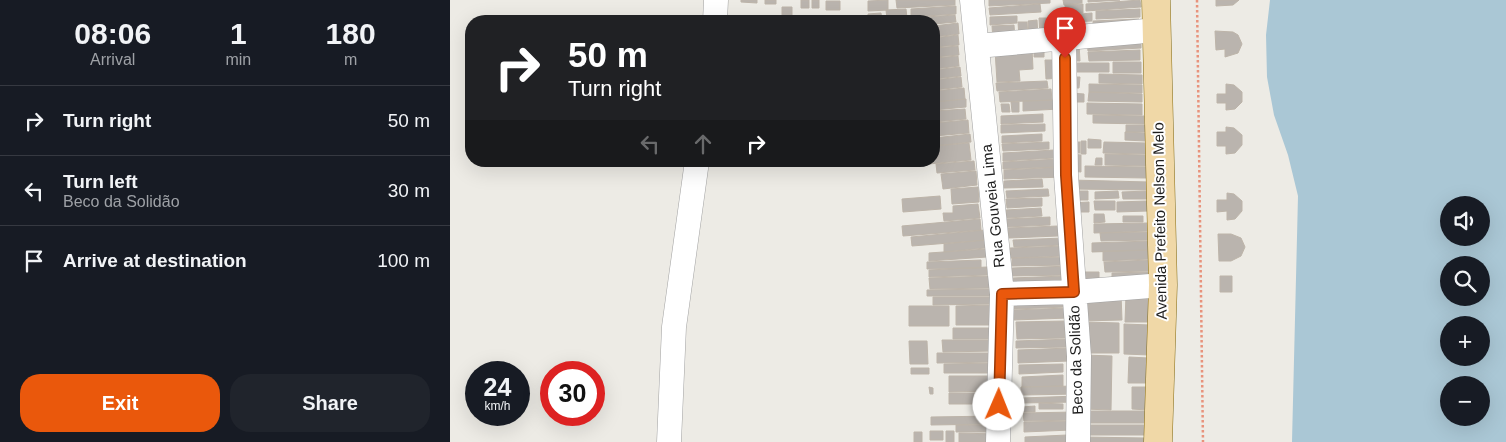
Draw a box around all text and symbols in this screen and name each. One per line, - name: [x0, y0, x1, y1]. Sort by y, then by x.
- pin: [1044, 7, 1086, 58]
- icon: arrive: [1051, 14, 1079, 42]
- text: 08:06: [74, 17, 151, 50]
- text: 1: [230, 17, 247, 50]
- text: 180: [326, 17, 376, 50]
- icon: right: [485, 35, 550, 100]
- text: 50 m: [568, 35, 648, 74]
- text: Arrival: [90, 51, 135, 68]
- text: min: [225, 51, 251, 68]
- text: m: [344, 51, 357, 68]
- text: Turn right: [568, 76, 661, 101]
- icon: right: [20, 107, 48, 135]
- text: Turn right: [63, 110, 151, 131]
- text: 50 m: [388, 110, 430, 131]
- street label: Avenida Prefeito Nelson Melo: [1149, 122, 1170, 320]
- icon: left: [636, 130, 664, 158]
- icon: ahead: [689, 130, 717, 158]
- icon: right: [742, 130, 770, 158]
- street label: Rua Gouveia Lima: [977, 143, 1007, 269]
- text: Turn left: [63, 171, 138, 192]
- icon: left: [20, 177, 48, 205]
- text: 30 m: [388, 180, 430, 201]
- text: Beco da Solidão: [63, 193, 180, 210]
- map controls: [1440, 196, 1490, 426]
- button: sound: [1440, 196, 1490, 246]
- icon: arrive: [20, 247, 48, 275]
- text: Arrive at destination: [63, 250, 247, 271]
- text: 100 m: [377, 250, 430, 271]
- button: search: [1440, 256, 1490, 306]
- street label: Beco da Solidão: [1065, 305, 1086, 415]
- button: +: [1440, 316, 1490, 366]
- speed limit sign: 30: [540, 361, 605, 426]
- text: 24: [484, 373, 511, 401]
- button: Exit: [20, 374, 220, 432]
- button: Share: [230, 374, 430, 432]
- button: −: [1440, 376, 1490, 426]
- position arrow: [972, 378, 1024, 430]
- text: km/h: [484, 399, 511, 413]

